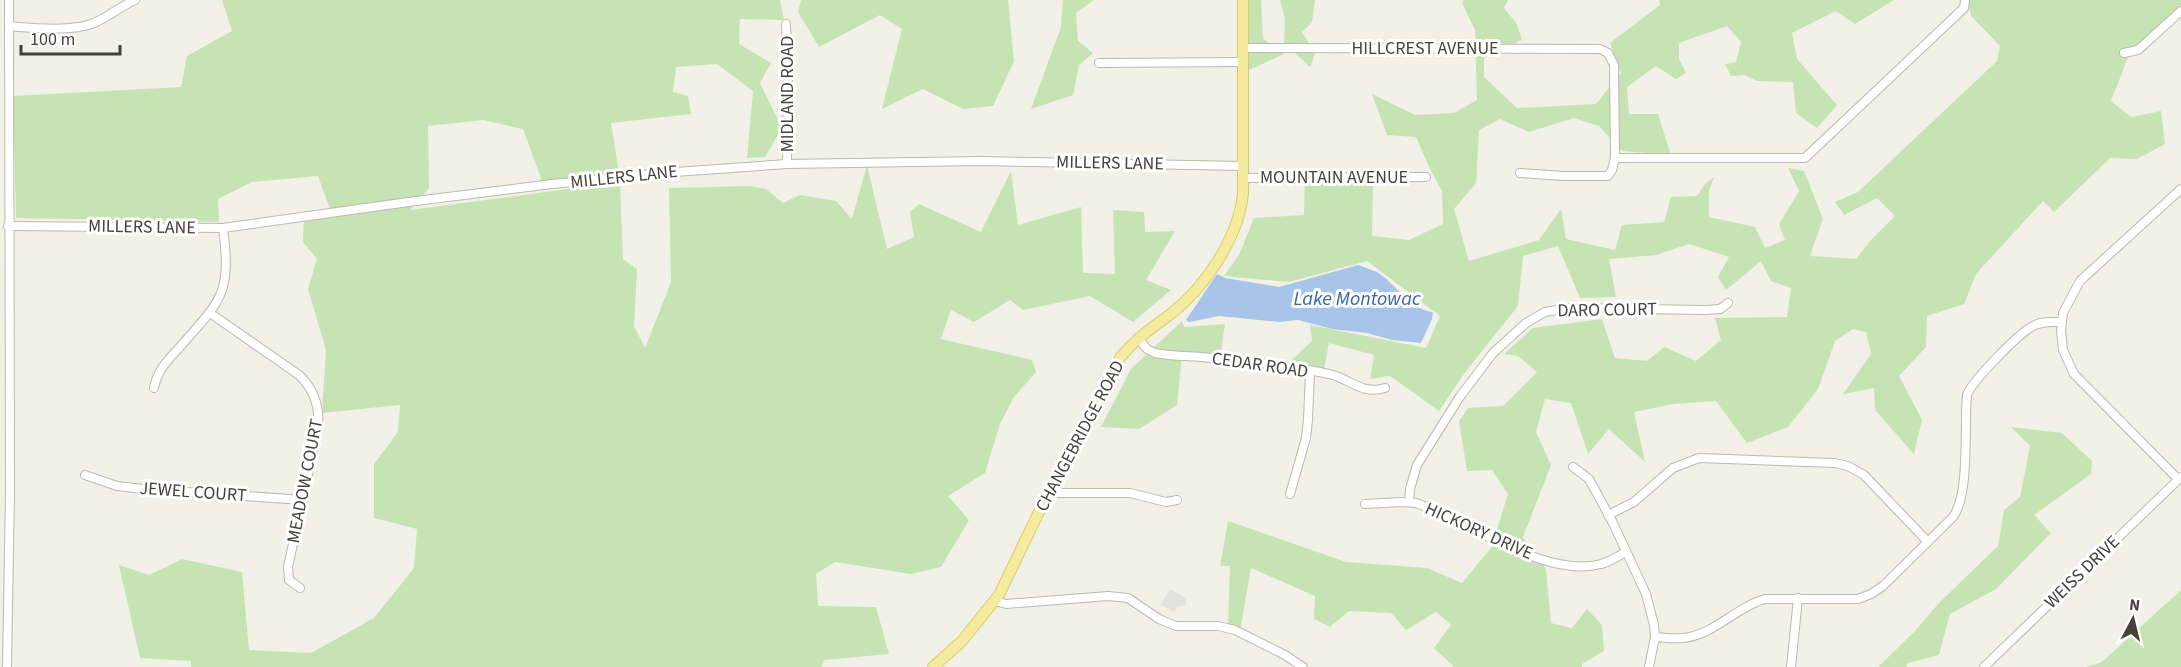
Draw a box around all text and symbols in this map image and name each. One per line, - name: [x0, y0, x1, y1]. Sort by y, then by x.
- scale bar: [21, 18, 120, 56]
- text: 100 m: [30, 27, 75, 52]
- street label: MIDLAND ROAD: [775, 36, 800, 152]
- street label: HILLCREST AVENUE: [1351, 36, 1499, 61]
- street label: MILLERS LANE: [1056, 150, 1164, 176]
- street label: MILLERS LANE: [569, 159, 679, 195]
- street label: MOUNTAIN AVENUE: [1260, 165, 1408, 190]
- street label: MILLERS LANE: [88, 214, 196, 240]
- water label: Lake Montowac: [1293, 285, 1421, 313]
- street label: DARO COURT: [1557, 297, 1657, 323]
- street label: CEDAR ROAD: [1210, 346, 1310, 384]
- street label: CHANGEBRIDGE ROAD: [1030, 356, 1130, 516]
- street label: MEADOW COURT: [281, 416, 329, 545]
- street label: JEWEL COURT: [139, 476, 248, 508]
- street label: HICKORY DRIVE: [1421, 496, 1537, 566]
- street label: WEISS DRIVE: [2039, 530, 2125, 614]
- north arrow: [2103, 589, 2163, 649]
- text: N: [2128, 594, 2141, 617]

